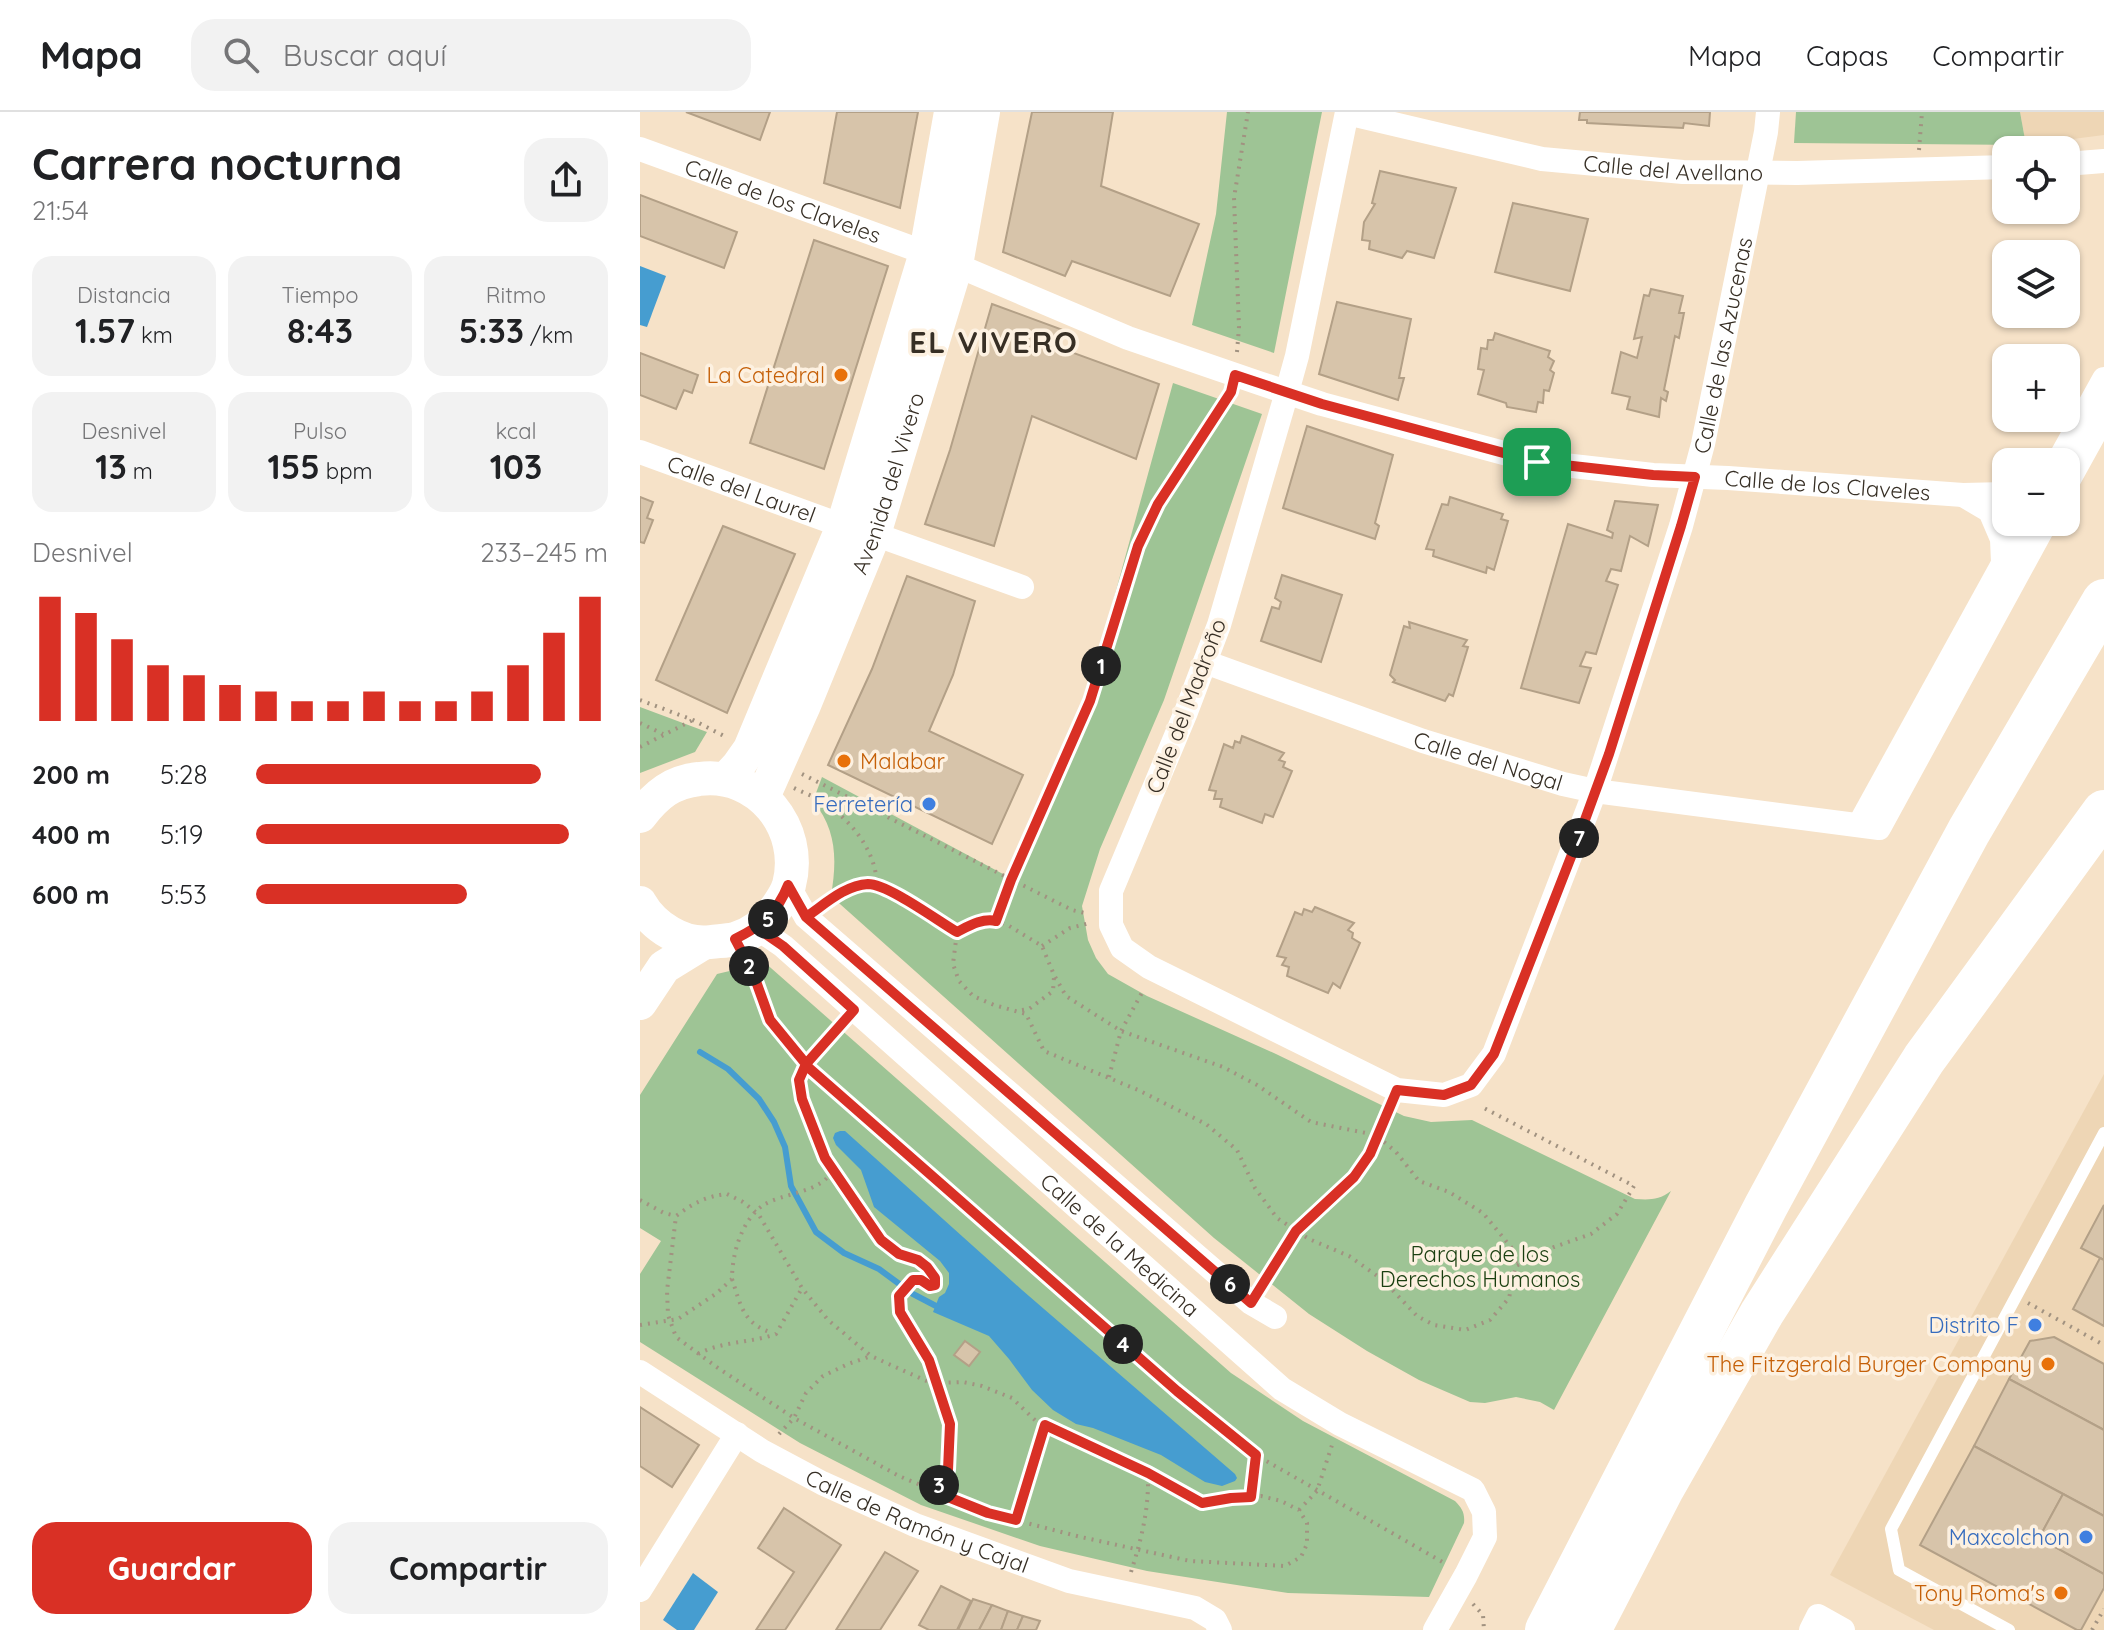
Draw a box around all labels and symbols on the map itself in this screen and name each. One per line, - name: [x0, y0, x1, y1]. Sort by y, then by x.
- street label: Calle del Avellano: [1582, 149, 1763, 187]
- street label: Calle de los Claveles: [681, 153, 885, 249]
- street label: Calle de las Azucenas: [1687, 235, 1758, 457]
- district label: EL VIVERO: [909, 323, 1079, 361]
- place label: La Catedral: [707, 361, 825, 389]
- marker: La Catedral: [832, 366, 850, 384]
- street label: Avenida del Vivero: [845, 389, 930, 578]
- pin: [1503, 428, 1571, 496]
- street label: Calle del Laurel: [663, 449, 819, 529]
- street label: Calle de los Claveles: [1724, 464, 1931, 507]
- street label: Calle del Madroño: [1140, 615, 1232, 797]
- pin: 1: [1081, 646, 1121, 686]
- street label: Calle del Nogal: [1410, 725, 1566, 797]
- place label: Malabar: [860, 747, 946, 775]
- marker: Malabar: [835, 752, 853, 770]
- place label: Ferretería: [813, 790, 913, 818]
- marker: Ferretería: [920, 795, 938, 813]
- pin: 7: [1559, 818, 1599, 858]
- pin: 5: [748, 899, 788, 939]
- pin: 2: [729, 946, 769, 986]
- street label: Calle de la Medicina: [1035, 1167, 1205, 1323]
- park label: Parque de los Derechos Humanos: [1380, 1240, 1580, 1293]
- pin: 6: [1210, 1264, 1250, 1304]
- place label: Distrito F: [1928, 1311, 2019, 1339]
- marker: Distrito F: [2026, 1316, 2044, 1334]
- pin: 4: [1103, 1324, 1143, 1364]
- place label: The Fitzgerald Burger Company: [1707, 1350, 2032, 1378]
- marker: The Fitzgerald Burger Company: [2039, 1355, 2057, 1373]
- street label: Calle de Ramón y Cajal: [801, 1463, 1033, 1579]
- pin: 3: [919, 1465, 959, 1505]
- place label: Maxcolchon: [1949, 1523, 2070, 1551]
- marker: Maxcolchon: [2077, 1528, 2095, 1546]
- place label: Tony Roma's: [1914, 1579, 2045, 1607]
- marker: Tony Roma's: [2052, 1584, 2070, 1602]

